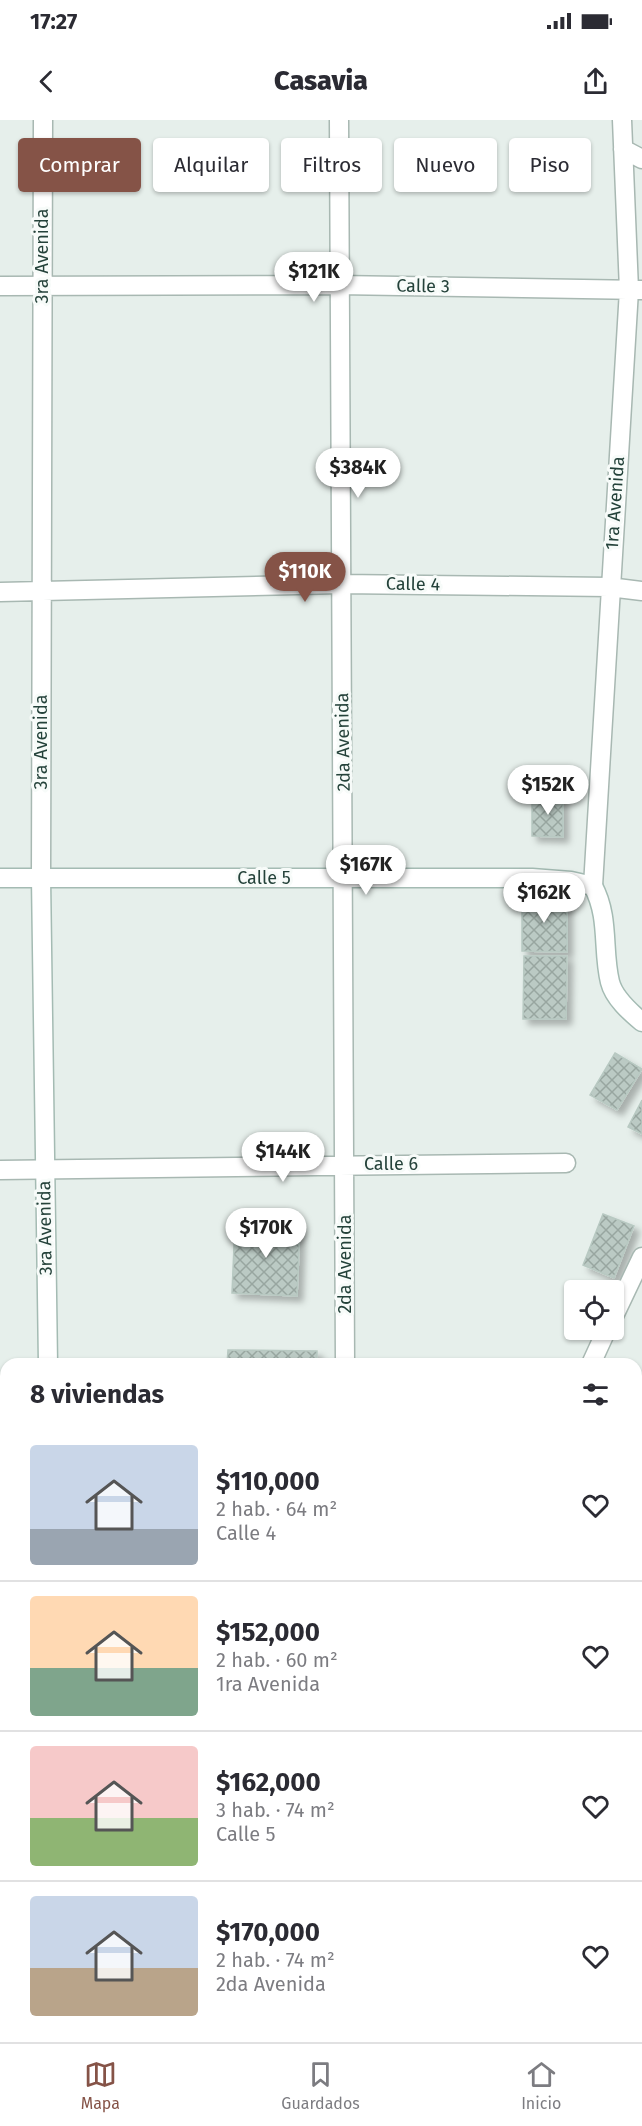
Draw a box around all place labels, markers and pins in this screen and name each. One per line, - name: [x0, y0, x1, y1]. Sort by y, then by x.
- pin: $121K: [272, 252, 356, 303]
- pin: $384K: [316, 448, 400, 499]
- pin: $110K: [263, 552, 347, 603]
- pin: $152K: [506, 765, 590, 816]
- pin: $167K: [324, 845, 408, 896]
- pin: $162K: [502, 873, 586, 924]
- pin: $144K: [241, 1132, 325, 1183]
- pin: $170K: [224, 1208, 308, 1259]

